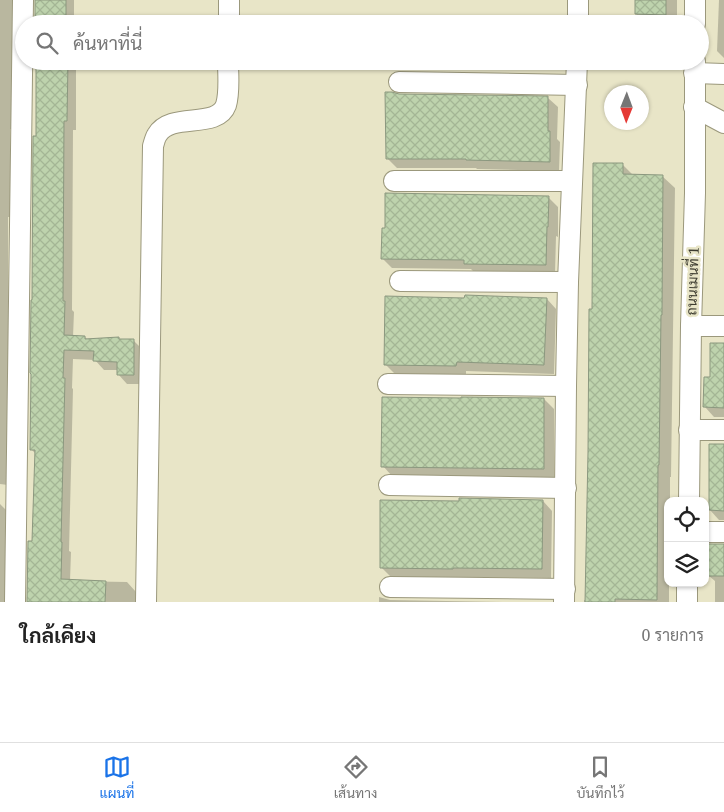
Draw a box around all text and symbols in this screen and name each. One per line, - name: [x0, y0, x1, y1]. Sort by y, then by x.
- search box: [15, 15, 709, 70]
- icon: search: [33, 29, 61, 57]
- text: ค้นหาที่นี่: [73, 30, 142, 56]
- north arrow: [604, 85, 649, 130]
- street label: ถนนเมนที่ 1: [679, 246, 703, 316]
- map controls: [664, 497, 709, 587]
- button: locate: [664, 497, 709, 542]
- button: layers: [664, 542, 709, 587]
- text: ใกล้เคียง: [20, 621, 96, 649]
- text: 0 รายการ: [642, 624, 704, 646]
- tab: แผนที่: [100, 753, 135, 802]
- tab: เส้นทาง: [334, 753, 377, 802]
- tab: บันทึกไว้: [577, 753, 624, 802]

